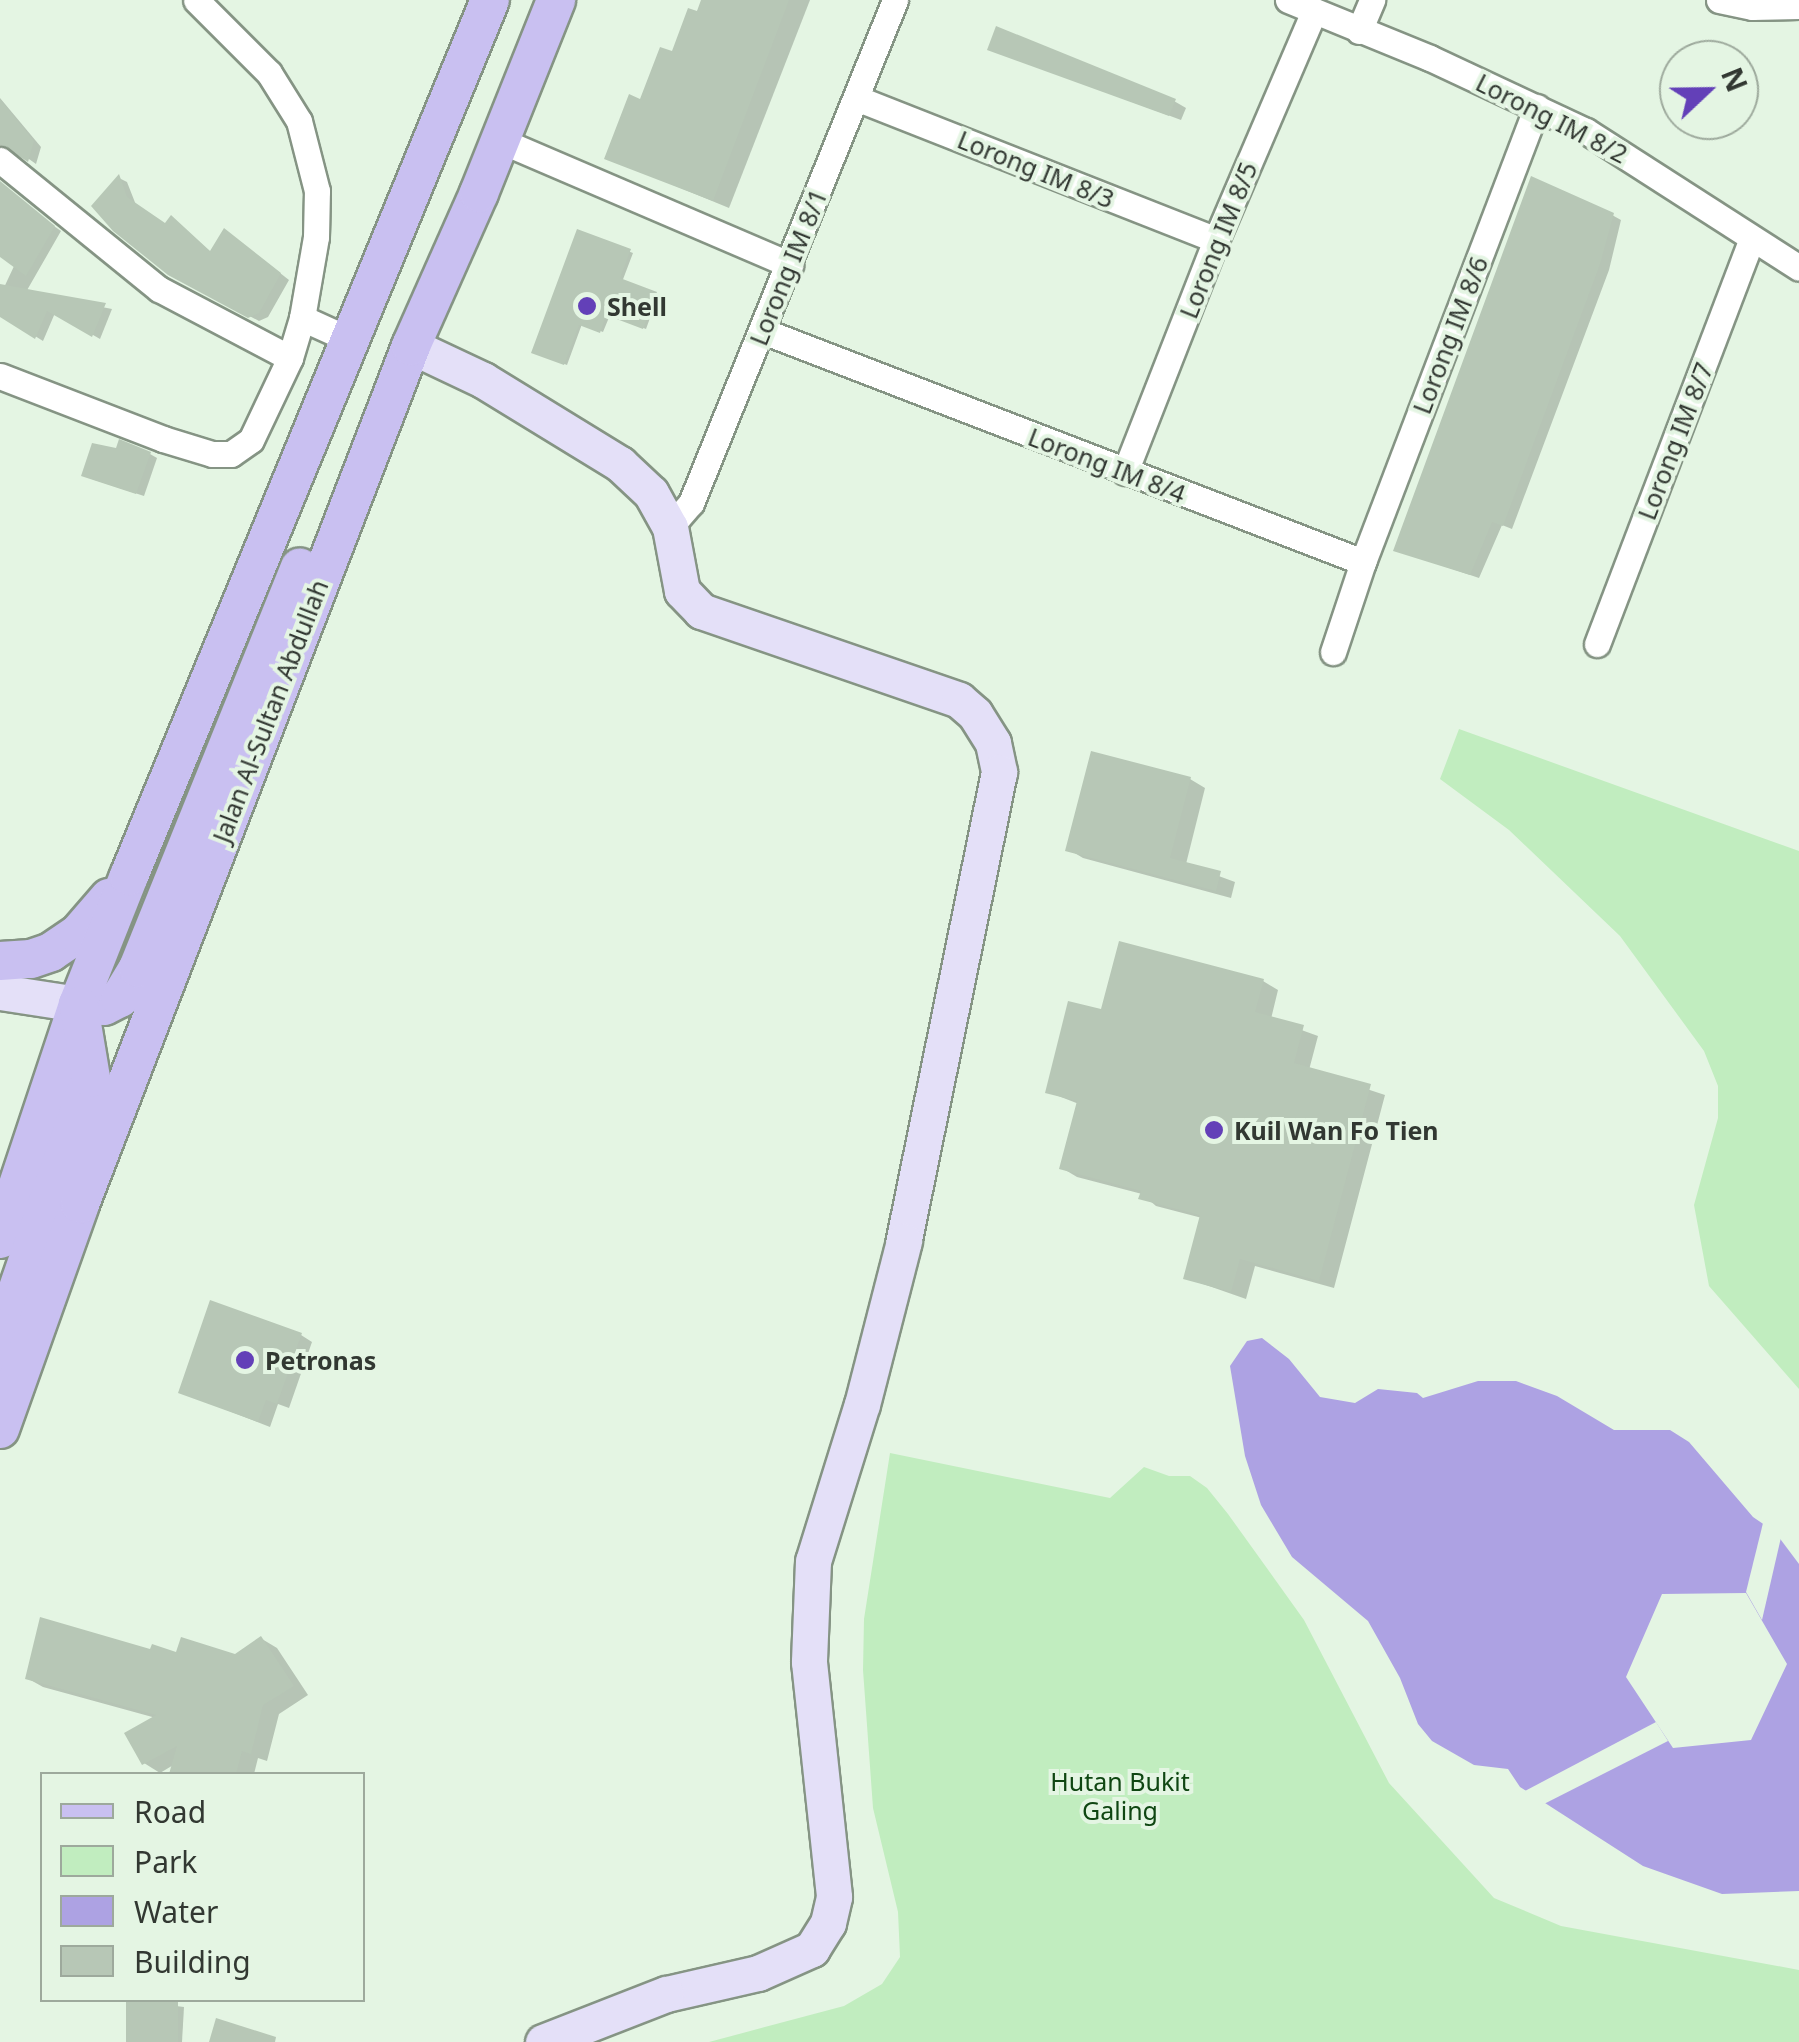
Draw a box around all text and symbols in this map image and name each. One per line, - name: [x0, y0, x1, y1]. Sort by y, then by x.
- north arrow: [1659, 40, 1759, 140]
- text: N: [1713, 62, 1757, 97]
- street label: Lorong IM 8/2: [1471, 67, 1633, 169]
- street label: Lorong IM 8/3: [953, 124, 1119, 214]
- street label: Lorong IM 8/5: [1173, 157, 1263, 323]
- street label: Lorong IM 8/1: [743, 184, 833, 350]
- street label: Lorong IM 8/6: [1406, 252, 1494, 418]
- place label: Shell: [607, 291, 667, 321]
- marker: Shell: [576, 295, 598, 317]
- street label: Lorong IM 8/7: [1631, 358, 1719, 524]
- street label: Lorong IM 8/4: [1024, 421, 1190, 509]
- street label: Jalan Al-Sultan Abdullah: [206, 575, 334, 847]
- place label: Kuil Wan Fo Tien: [1234, 1115, 1439, 1145]
- marker: Kuil Wan Fo Tien: [1203, 1119, 1225, 1141]
- place label: Petronas: [265, 1345, 376, 1375]
- marker: Petronas: [234, 1349, 256, 1371]
- park label: Hutan Bukit Galing: [1050, 1767, 1190, 1826]
- legend: [40, 1772, 365, 2002]
- text: Road: [134, 1791, 206, 1832]
- text: Park: [134, 1841, 197, 1882]
- text: Water: [134, 1891, 218, 1932]
- text: Building: [134, 1941, 251, 1982]

